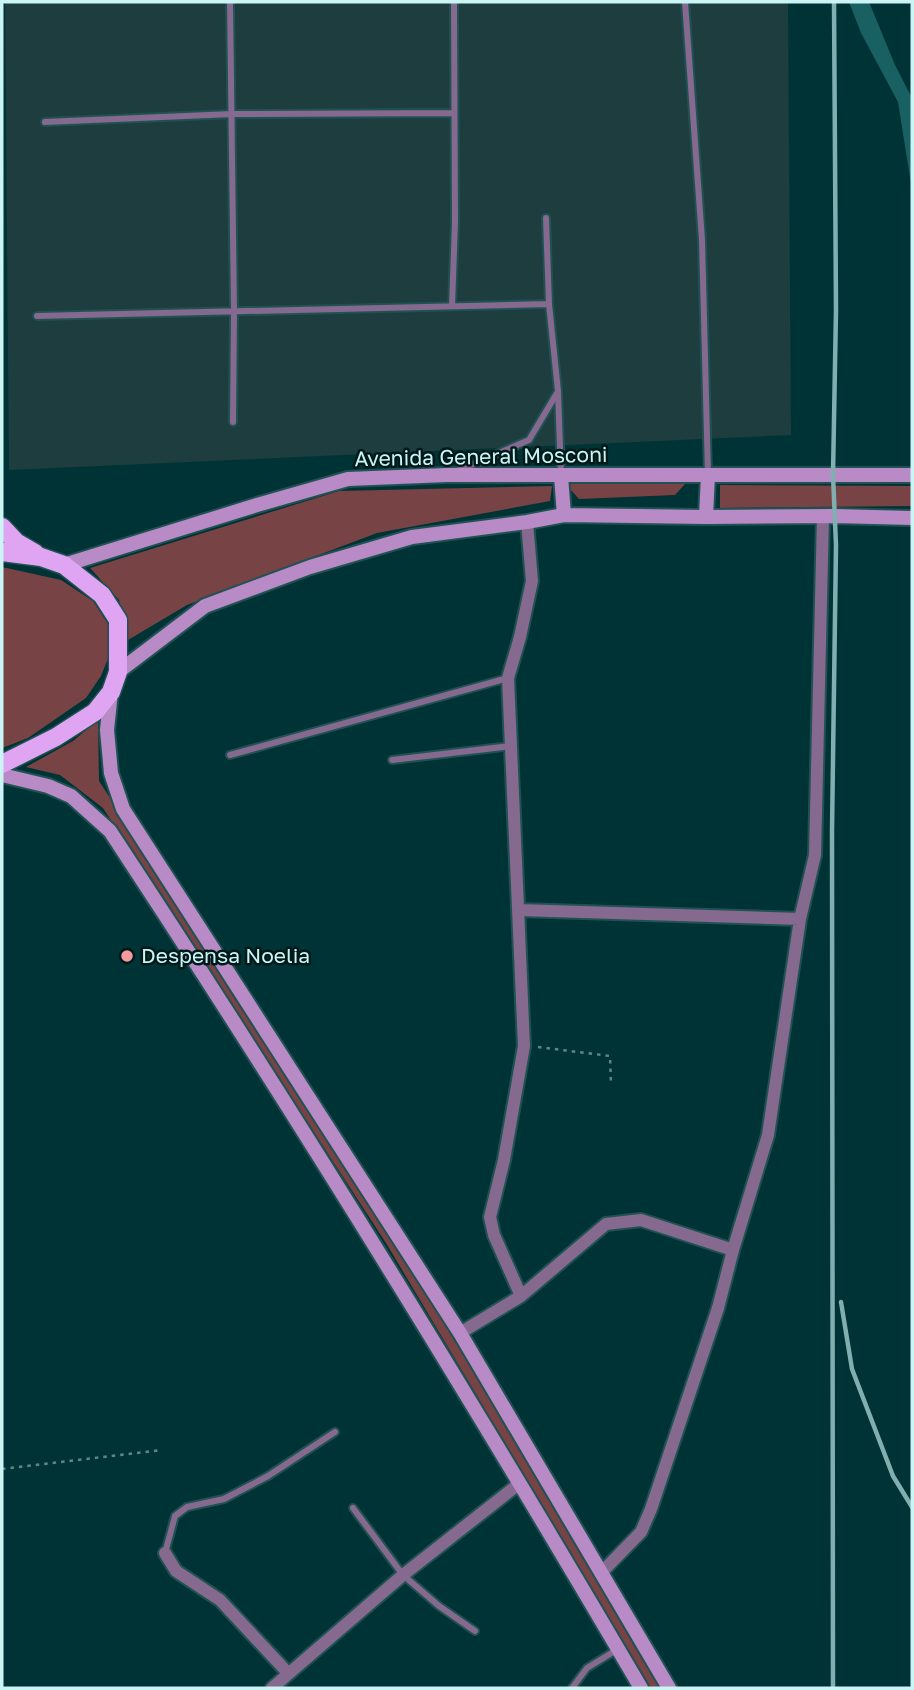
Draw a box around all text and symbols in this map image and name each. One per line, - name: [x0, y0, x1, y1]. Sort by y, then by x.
- street label: Avenida General Mosconi: [354, 441, 608, 471]
- place label: Despensa Noelia: [141, 942, 310, 968]
- marker: Despensa Noelia: [119, 948, 135, 964]

